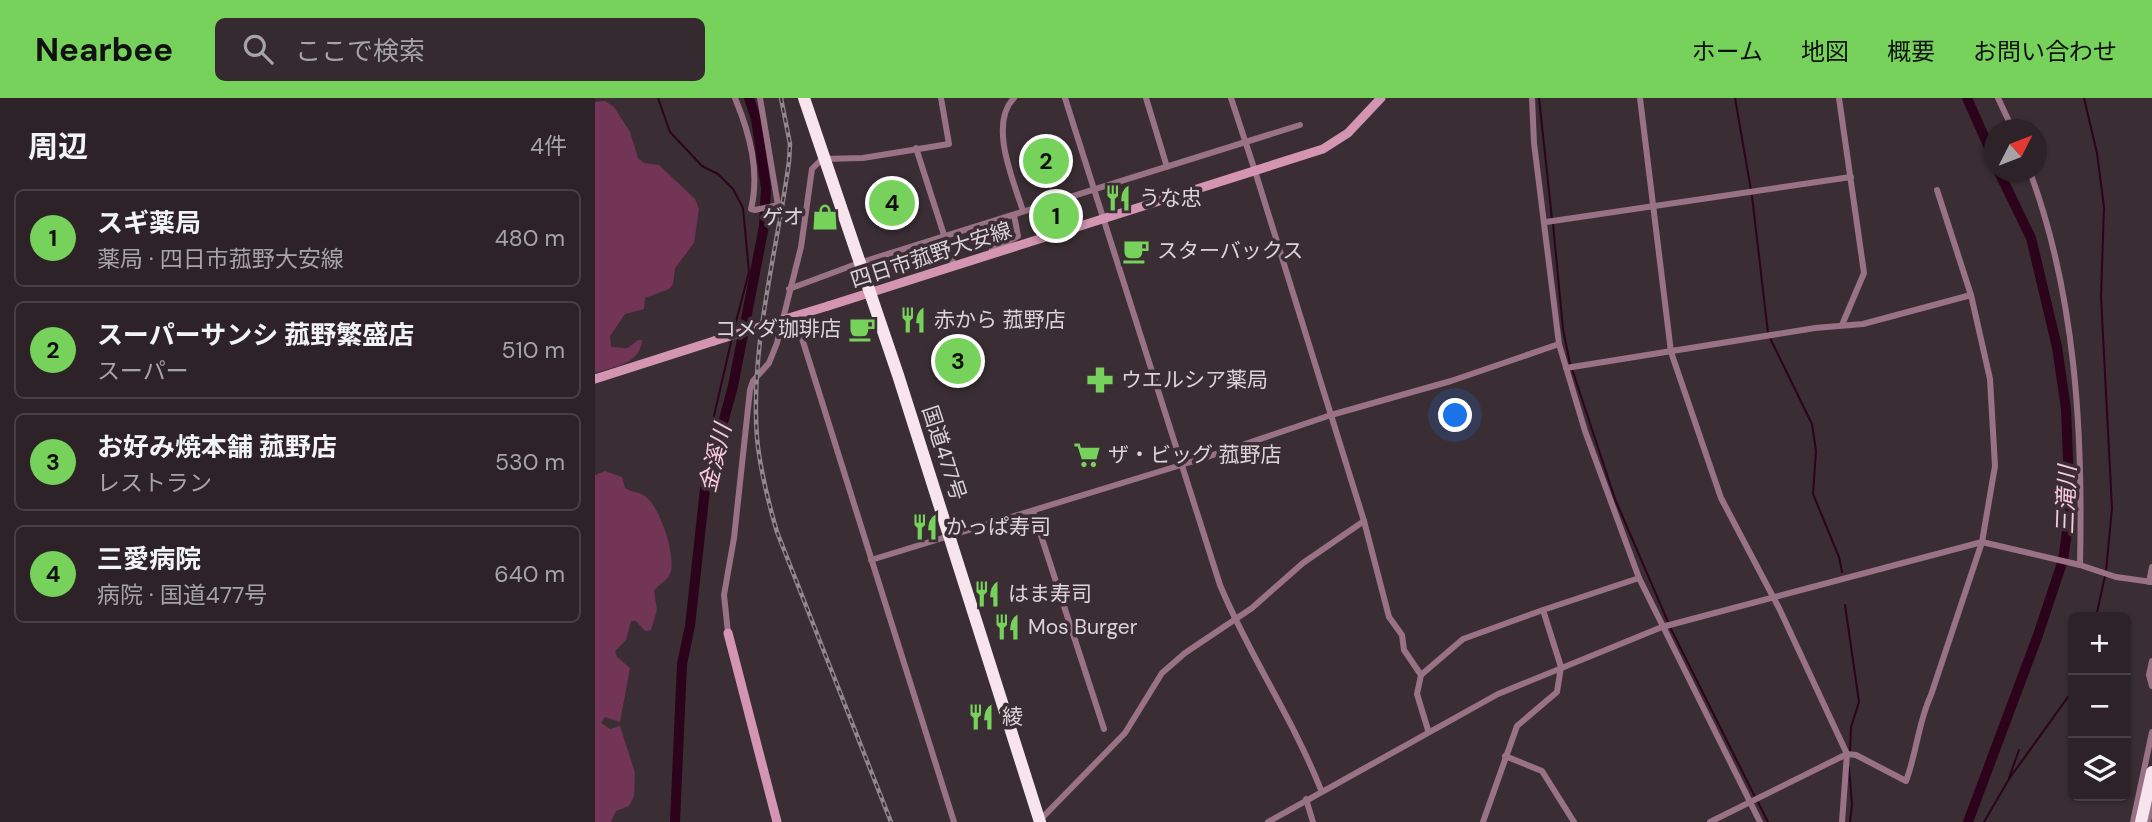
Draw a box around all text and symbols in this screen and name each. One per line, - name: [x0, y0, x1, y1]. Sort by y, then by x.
- search box: [215, 18, 705, 81]
- text: Nearbee: [35, 28, 173, 71]
- icon: search: [239, 30, 277, 68]
- text: ここで検索: [295, 34, 425, 68]
- text: ホーム: [1692, 36, 1763, 67]
- text: 地図: [1801, 36, 1849, 67]
- text: 概要: [1887, 36, 1935, 67]
- text: お問い合わせ: [1973, 36, 2117, 67]
- north arrow: [1984, 119, 2047, 182]
- text: 周辺: [28, 127, 88, 166]
- text: 4件: [530, 131, 567, 161]
- pin: 2: [1023, 135, 1069, 187]
- pin: 4: [869, 177, 915, 229]
- restaurant icon: うな忠: [1103, 183, 1133, 213]
- place label: うな忠: [1139, 184, 1202, 212]
- pin: 1: [1033, 190, 1079, 242]
- shop icon: ゲオ: [810, 202, 840, 232]
- place label: ゲオ: [762, 203, 804, 231]
- text: スギ薬局: [97, 206, 201, 240]
- street label: 四日市菰野大安線: [847, 216, 1015, 294]
- text: 1: [49, 223, 57, 253]
- text: 480 m: [495, 223, 565, 253]
- cafe icon: スターバックス: [1121, 236, 1151, 266]
- place label: スターバックス: [1157, 237, 1303, 265]
- text: 薬局 · 四日市菰野大安線: [97, 244, 344, 274]
- restaurant icon: 赤から 菰野店: [898, 305, 928, 335]
- place label: 赤から 菰野店: [934, 306, 1066, 334]
- cafe icon: コメダ珈琲店: [847, 314, 877, 344]
- place label: コメダ珈琲店: [715, 315, 841, 343]
- text: スーパーサンシ 菰野繁盛店: [97, 318, 414, 352]
- text: 2: [46, 335, 60, 365]
- text: 510 m: [501, 335, 565, 365]
- pin: 3: [935, 335, 981, 387]
- text: スーパー: [97, 356, 189, 386]
- pharmacy icon: ウエルシア薬局: [1085, 365, 1115, 395]
- place label: ウエルシア薬局: [1121, 366, 1268, 394]
- your location: [1438, 398, 1472, 432]
- street label: 国道477号: [916, 402, 972, 504]
- water label: 金溪川: [692, 418, 739, 495]
- text: お好み焼本舗 菰野店: [97, 430, 337, 464]
- supermarket icon: ザ・ビッグ 菰野店: [1072, 440, 1102, 470]
- place label: ザ・ビッグ 菰野店: [1108, 441, 1282, 469]
- text: 3: [46, 447, 60, 477]
- text: 530 m: [495, 447, 565, 477]
- water label: 三滝川: [2050, 462, 2082, 535]
- text: レストラン: [97, 468, 212, 498]
- restaurant icon: かっぱ寿司: [910, 512, 940, 542]
- place label: かっぱ寿司: [946, 513, 1051, 541]
- text: 三愛病院: [97, 542, 201, 576]
- text: 4: [46, 559, 60, 589]
- text: 640 m: [494, 559, 565, 589]
- restaurant icon: はま寿司: [972, 579, 1002, 609]
- text: 病院 · 国道477号: [97, 580, 267, 610]
- place label: はま寿司: [1008, 580, 1092, 608]
- restaurant icon: Mos Burger: [992, 612, 1022, 642]
- map controls: [2068, 612, 2131, 801]
- button: +: [2068, 612, 2131, 675]
- place label: Mos Burger: [1028, 613, 1138, 641]
- button: −: [2068, 675, 2131, 738]
- restaurant icon: 綾: [966, 702, 996, 732]
- place label: 綾: [1002, 703, 1023, 731]
- button: layers: [2068, 738, 2131, 801]

